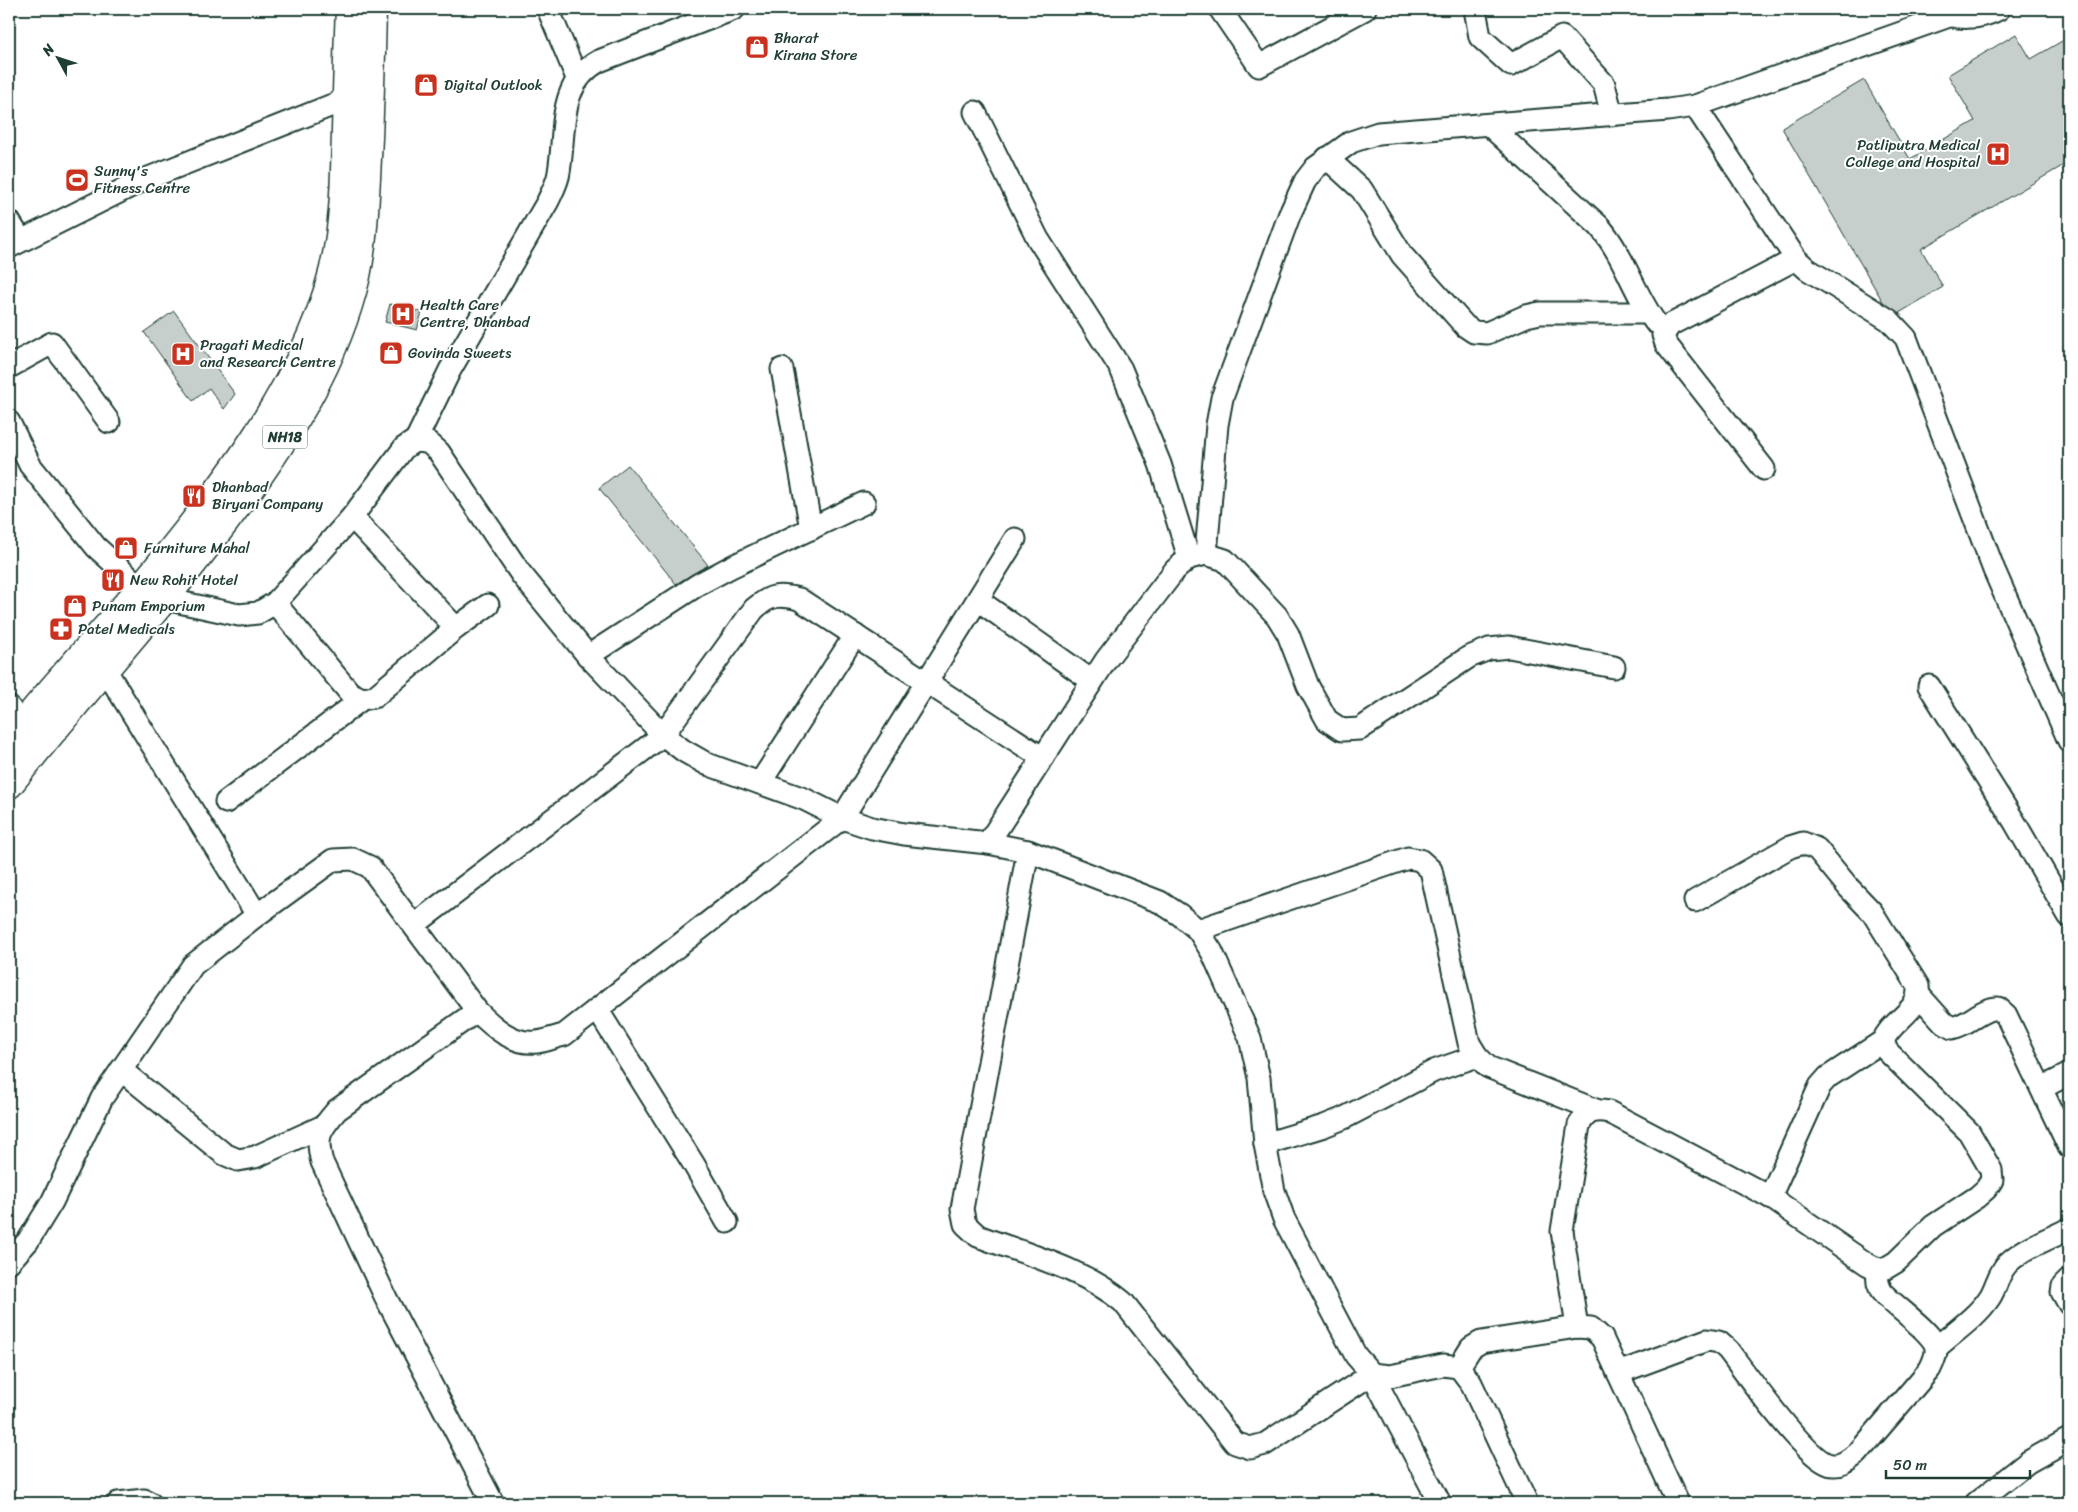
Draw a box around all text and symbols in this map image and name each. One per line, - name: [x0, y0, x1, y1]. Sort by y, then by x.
- place label: Bharat Kirana Store: [774, 25, 858, 68]
- north arrow: [32, 32, 82, 82]
- shop icon: Bharat Kirana Store: [744, 34, 770, 60]
- text: N: [35, 38, 61, 62]
- shop icon: Digital Outlook: [413, 72, 439, 98]
- place label: Digital Outlook: [444, 72, 543, 98]
- place label: Patliputra Medical College and Hospital: [1846, 132, 1981, 175]
- hospital icon: Patliputra Medical College and Hospital: [1985, 141, 2011, 167]
- place label: Sunny's Fitness Centre: [94, 158, 190, 201]
- sports icon: Sunny's Fitness Centre: [64, 167, 90, 193]
- place label: Health Care Centre, Dhanbad: [420, 292, 530, 335]
- hospital icon: Health Care Centre, Dhanbad: [390, 301, 416, 327]
- place label: Pragati Medical and Research Centre: [200, 332, 336, 375]
- shop icon: Govinda Sweets: [378, 340, 404, 366]
- place label: Govinda Sweets: [408, 340, 512, 366]
- hospital icon: Pragati Medical and Research Centre: [170, 341, 196, 367]
- road number: NH18: [262, 426, 308, 448]
- place label: Dhanbad Biryani Company: [212, 474, 323, 517]
- restaurant icon: Dhanbad Biryani Company: [181, 483, 207, 509]
- shop icon: Furniture Mahal: [113, 535, 139, 561]
- place label: Furniture Mahal: [144, 535, 251, 561]
- restaurant icon: New Rohit Hotel: [100, 567, 126, 593]
- place label: New Rohit Hotel: [130, 567, 239, 593]
- shop icon: Punam Emporium: [62, 593, 88, 619]
- place label: Punam Emporium: [92, 593, 205, 619]
- pharmacy icon: Patel Medicals: [48, 616, 74, 642]
- place label: Patel Medicals: [78, 616, 175, 642]
- scale bar: [1886, 1447, 2029, 1479]
- text: 50 m: [1893, 1452, 1928, 1478]

